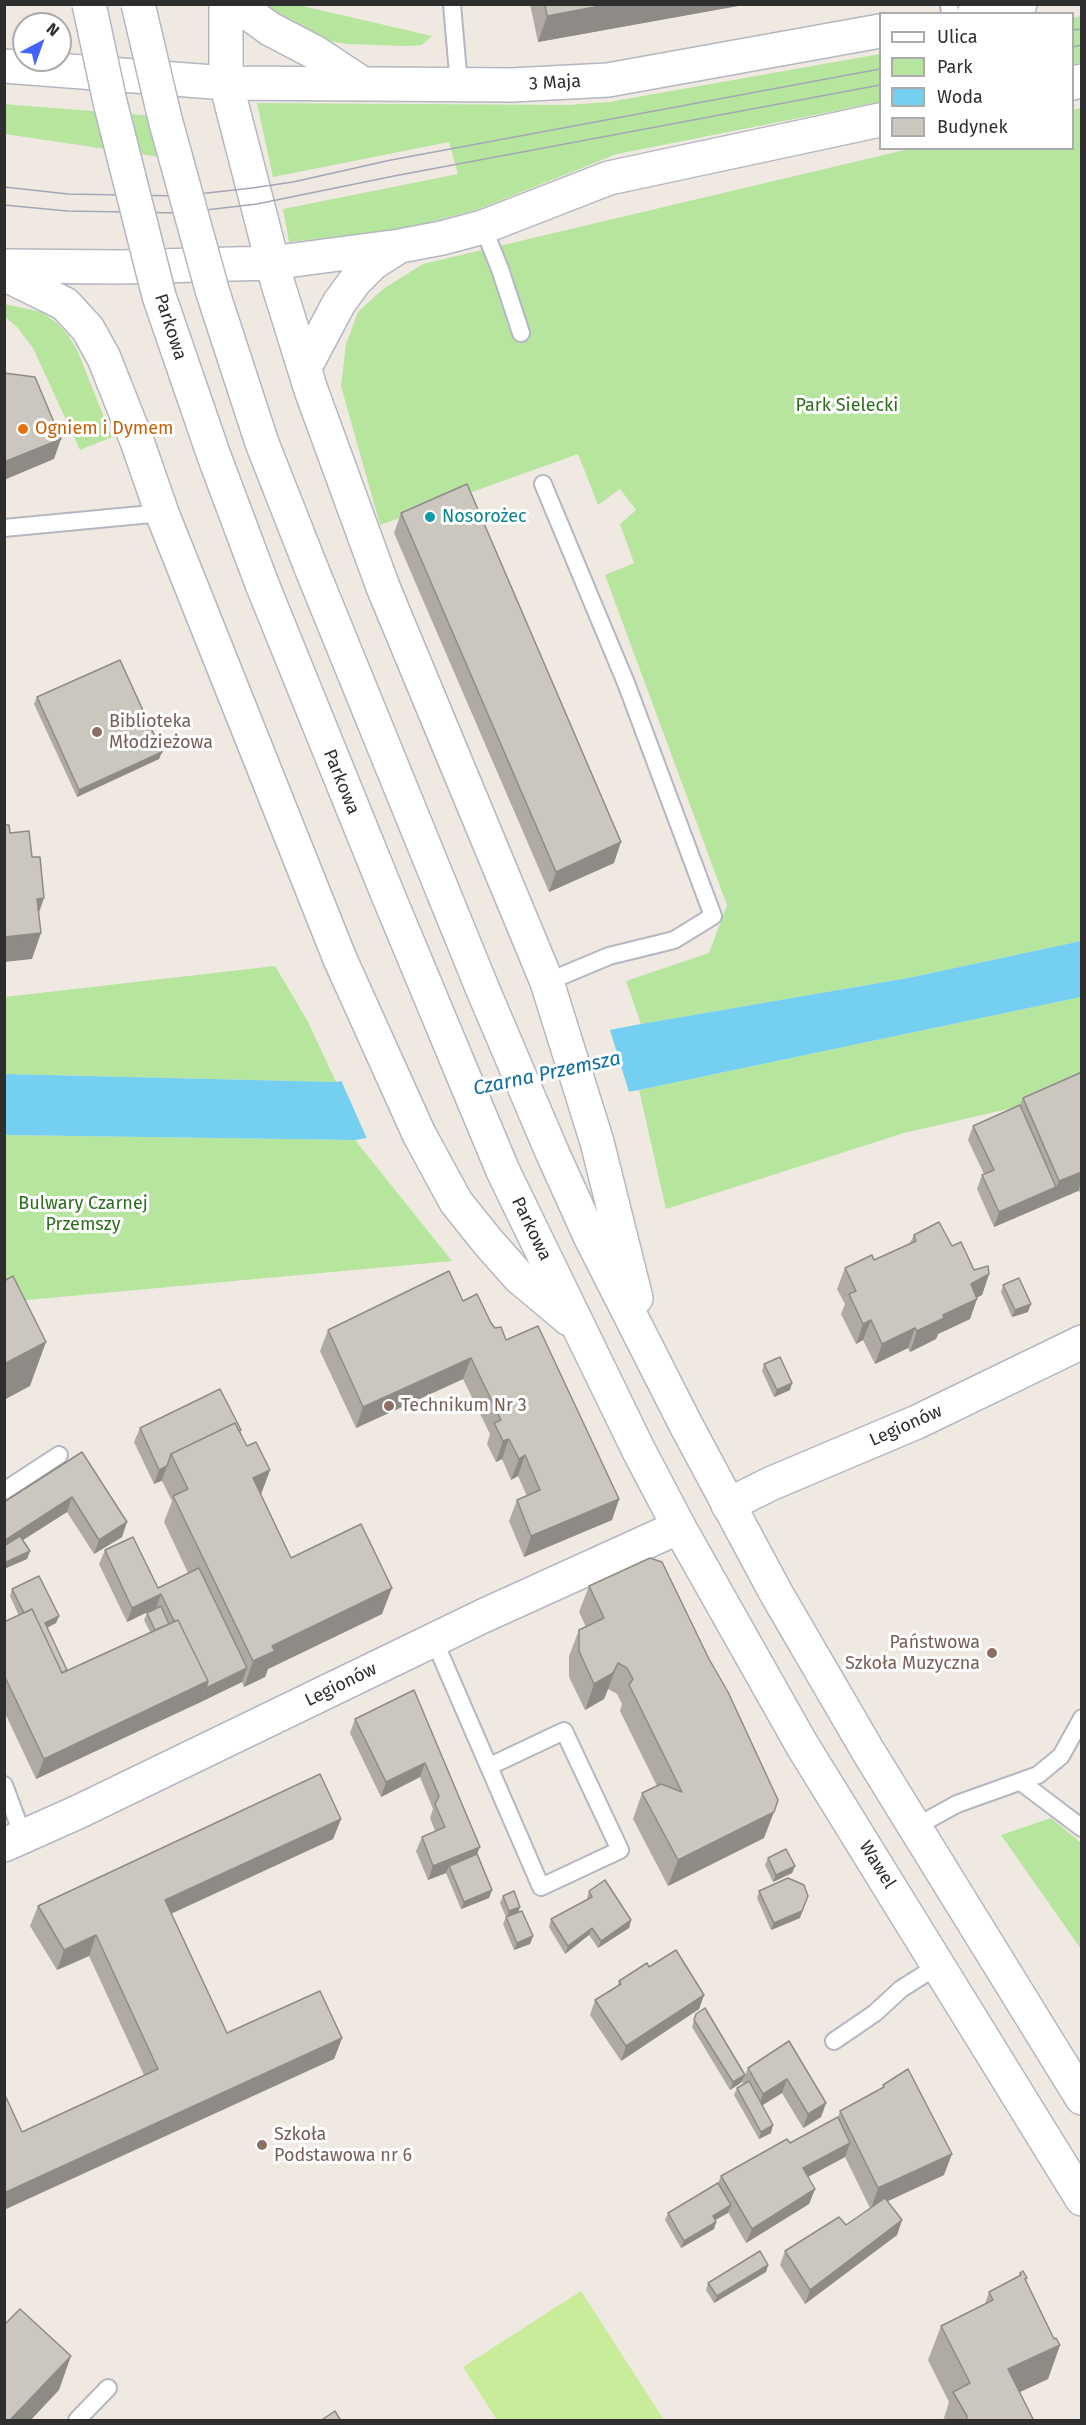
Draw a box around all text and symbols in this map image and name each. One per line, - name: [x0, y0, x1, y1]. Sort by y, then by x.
- north arrow: [12, 12, 72, 72]
- legend: [879, 12, 1074, 150]
- text: N: [43, 19, 63, 40]
- text: Ulica: [937, 26, 977, 48]
- text: Park: [937, 56, 972, 78]
- street label: 3 Maja: [528, 71, 582, 95]
- text: Woda: [937, 86, 983, 108]
- text: Budynek: [937, 116, 1008, 138]
- street label: Parkowa: [149, 291, 191, 363]
- park label: Park Sielecki: [796, 395, 898, 417]
- place label: Ogniem i Dymem: [35, 418, 173, 440]
- marker: Ogniem i Dymem: [16, 422, 30, 436]
- place label: Nosorożec: [442, 506, 527, 528]
- marker: Nosorożec: [423, 510, 437, 524]
- place label: Biblioteka Młodzieżowa: [109, 711, 213, 754]
- marker: Biblioteka Młodzieżowa: [90, 725, 104, 739]
- street label: Parkowa: [318, 746, 364, 818]
- water label: Czarna Przemsza: [471, 1047, 623, 1101]
- park label: Bulwary Czarnej Przemszy: [18, 1193, 148, 1236]
- street label: Parkowa: [506, 1194, 556, 1264]
- place label: Technikum Nr 3: [401, 1395, 527, 1417]
- marker: Technikum Nr 3: [382, 1399, 396, 1413]
- street label: Legionów: [866, 1400, 946, 1452]
- place label: Państwowa Szkoła Muzyczna: [845, 1632, 980, 1674]
- marker: Państwowa Szkoła Muzyczna: [985, 1646, 999, 1660]
- street label: Legionów: [302, 1658, 380, 1712]
- street label: Wawel: [854, 1837, 900, 1893]
- place label: Szkoła Podstawowa nr 6: [274, 2124, 412, 2166]
- marker: Szkoła Podstawowa nr 6: [255, 2138, 269, 2152]

